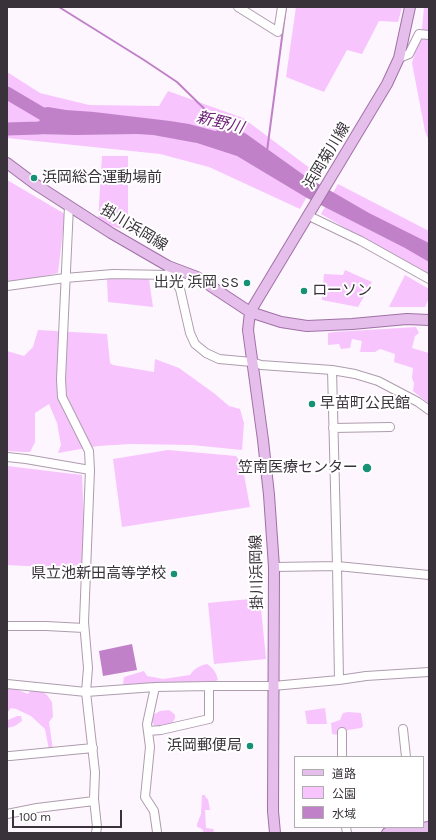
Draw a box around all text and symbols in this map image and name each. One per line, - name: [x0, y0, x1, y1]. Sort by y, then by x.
- water label: 新野川: [194, 108, 246, 138]
- street label: 浜岡菊川線: [300, 119, 354, 193]
- place label: 浜岡総合運動場前: [42, 169, 162, 187]
- marker: 浜岡総合運動場前: [29, 173, 39, 183]
- street label: 掛川浜岡線: [97, 201, 171, 255]
- place label: 出光 浜岡 SS: [154, 274, 239, 292]
- marker: 出光 浜岡 SS: [242, 278, 252, 288]
- place label: ローソン: [312, 282, 372, 300]
- marker: ローソン: [299, 286, 309, 296]
- place label: 早苗町公民館: [320, 395, 410, 413]
- marker: 早苗町公民館: [307, 399, 317, 409]
- place label: 笠南医療センター: [238, 459, 358, 477]
- marker: 笠南医療センター: [361, 462, 373, 474]
- street label: 掛川浜岡線: [247, 534, 267, 610]
- place label: 県立池新田高等学校: [31, 565, 166, 583]
- marker: 県立池新田高等学校: [169, 569, 179, 579]
- place label: 浜岡郵便局: [167, 737, 242, 755]
- marker: 浜岡郵便局: [245, 741, 255, 751]
- legend: [294, 756, 424, 828]
- text: 道路: [332, 767, 356, 781]
- text: 公園: [332, 787, 356, 801]
- scale bar: [14, 802, 124, 828]
- text: 水域: [332, 807, 356, 821]
- text: 100 m: [19, 810, 51, 824]

